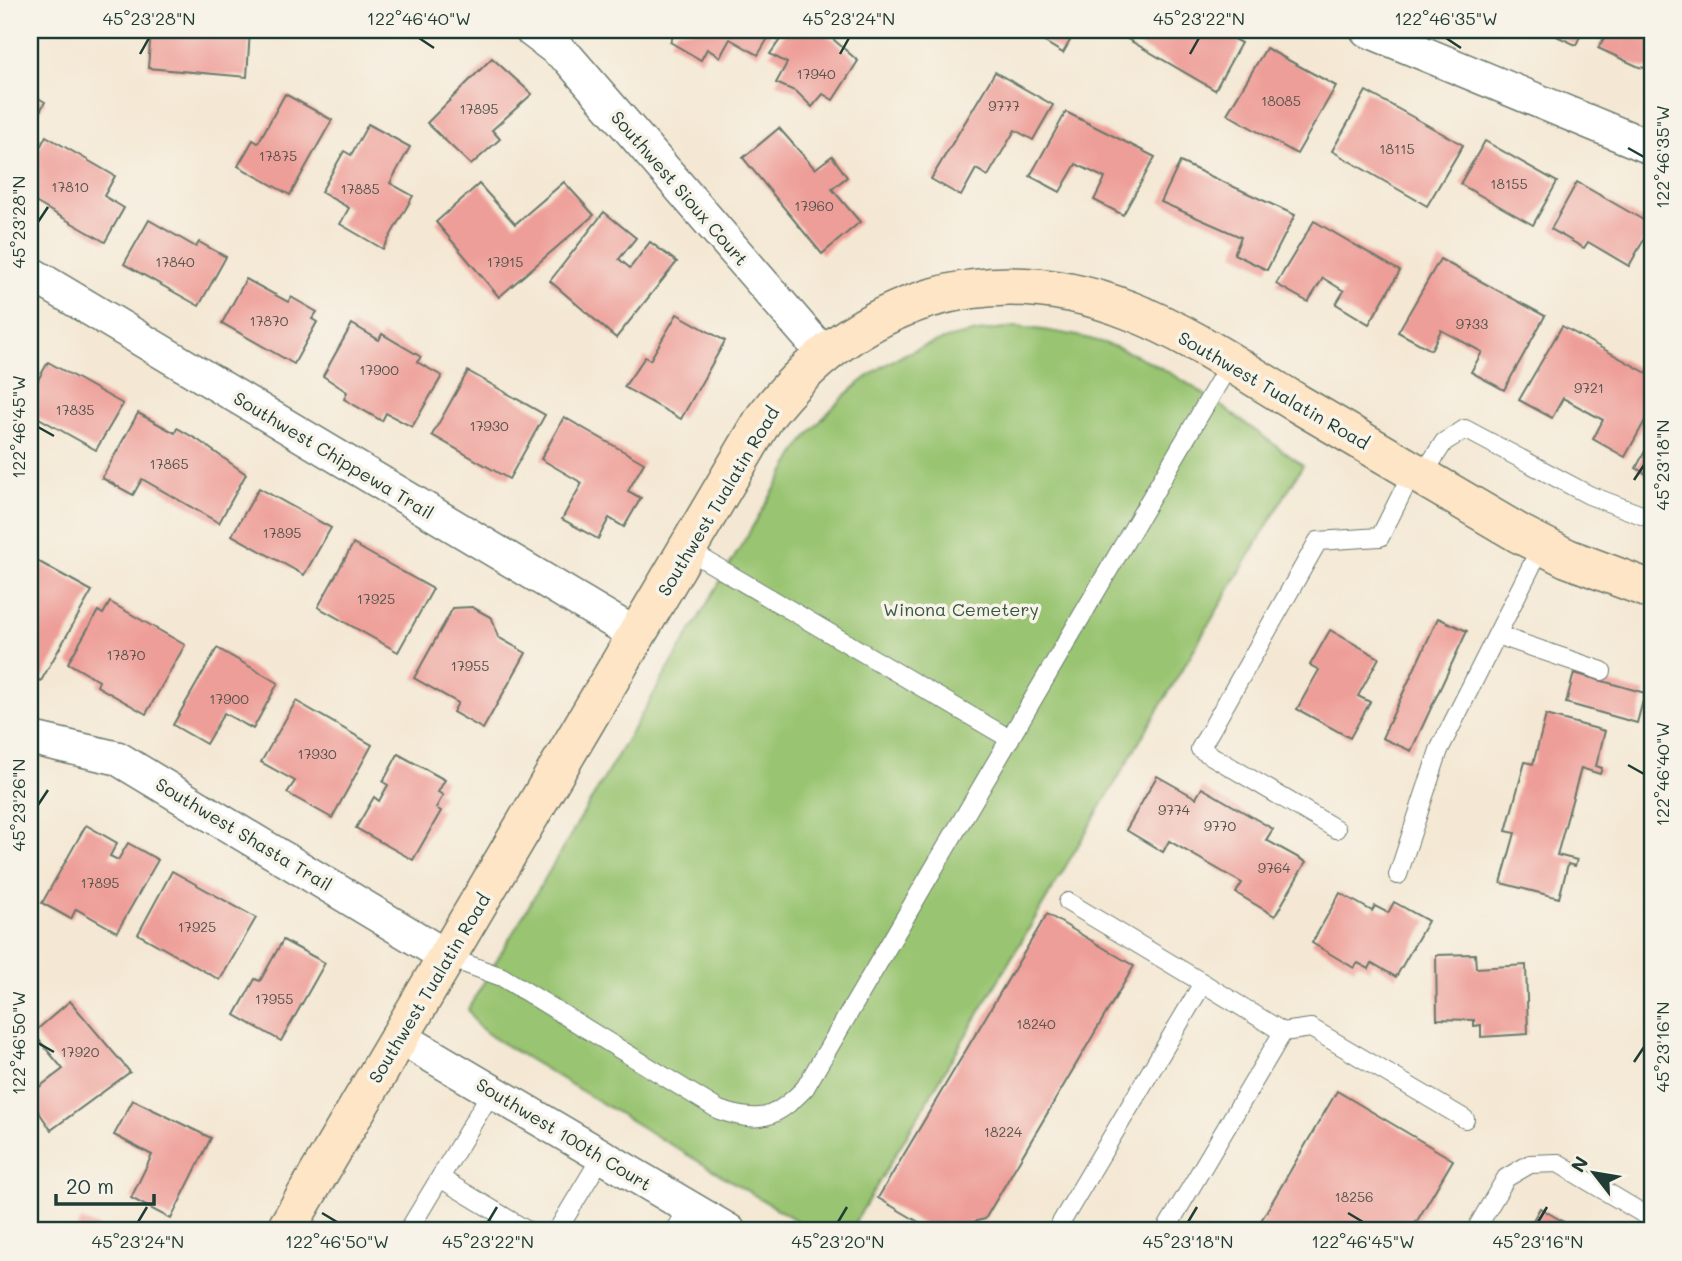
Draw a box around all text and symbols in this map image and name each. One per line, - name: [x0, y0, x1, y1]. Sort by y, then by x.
- text: 45°23'28"N: [102, 6, 196, 30]
- text: 122°46'40"W: [367, 6, 471, 30]
- text: 45°23'24"N: [803, 6, 895, 30]
- text: 45°23'22"N: [1153, 6, 1245, 30]
- text: 122°46'35"W: [1394, 6, 1498, 30]
- house number: 17940: [796, 64, 836, 83]
- house number: 18085: [1261, 91, 1301, 110]
- house number: 9777: [988, 96, 1020, 115]
- house number: 17895: [460, 99, 498, 118]
- text: 122°46'35"W: [1650, 105, 1674, 209]
- street label: Southwest Sioux Court: [606, 106, 754, 270]
- house number: 18115: [1379, 139, 1415, 158]
- house number: 17875: [259, 146, 297, 165]
- house number: 18155: [1490, 174, 1528, 193]
- text: 45°23'28"N: [6, 175, 30, 269]
- house number: 17810: [51, 177, 89, 196]
- house number: 17885: [340, 179, 380, 198]
- house number: 17960: [794, 196, 834, 215]
- house number: 17840: [155, 252, 195, 271]
- house number: 17915: [487, 252, 523, 271]
- house number: 17870: [250, 311, 289, 330]
- house number: 9733: [1456, 314, 1488, 333]
- street label: Southwest Tualatin Road: [1174, 325, 1374, 455]
- house number: 17900: [359, 360, 399, 379]
- text: 122°46'45"W: [6, 375, 30, 479]
- house number: 9721: [1574, 378, 1604, 397]
- street label: Southwest Chippewa Trail: [230, 386, 438, 524]
- house number: 17835: [56, 400, 94, 419]
- street label: Southwest Tualatin Road: [652, 402, 784, 600]
- house number: 17930: [469, 416, 509, 435]
- text: 45°23'18"N: [1650, 419, 1674, 511]
- house number: 17865: [149, 454, 189, 473]
- house number: 17895: [263, 523, 301, 542]
- house number: 17925: [357, 589, 395, 608]
- park label: Winona Cemetery: [883, 597, 1039, 621]
- house number: 17870: [107, 645, 146, 664]
- house number: 17955: [451, 656, 489, 675]
- house number: 17900: [209, 689, 249, 708]
- text: 122°46'40"W: [1650, 722, 1674, 826]
- house number: 17930: [297, 744, 337, 763]
- text: 45°23'26"N: [6, 758, 30, 852]
- street label: Southwest Shasta Trail: [151, 772, 337, 896]
- house number: 9774: [1158, 800, 1191, 819]
- house number: 9770: [1204, 816, 1237, 835]
- house number: 9764: [1258, 858, 1291, 877]
- house number: 17895: [81, 873, 119, 892]
- street label: Southwest Tualatin Road: [363, 889, 495, 1087]
- house number: 17925: [178, 917, 216, 936]
- house number: 17955: [255, 989, 293, 1008]
- text: 122°46'50"W: [6, 991, 30, 1095]
- text: 45°23'16"N: [1650, 1001, 1674, 1093]
- house number: 18240: [1016, 1014, 1056, 1033]
- house number: 17920: [61, 1042, 100, 1061]
- street label: Southwest 100th Court: [472, 1072, 656, 1196]
- house number: 18224: [984, 1122, 1023, 1141]
- north arrow: [1560, 1138, 1630, 1208]
- text: N: [1565, 1151, 1593, 1177]
- scale bar: [56, 1163, 154, 1207]
- text: 20 m: [66, 1172, 114, 1199]
- house number: 18256: [1334, 1187, 1374, 1206]
- text: 45°23'24"N: [92, 1229, 184, 1253]
- text: 122°46'50"W: [285, 1229, 389, 1253]
- text: 45°23'22"N: [442, 1229, 534, 1253]
- text: 45°23'20"N: [791, 1229, 885, 1253]
- text: 45°23'18"N: [1142, 1229, 1234, 1253]
- text: 122°46'45"W: [1311, 1229, 1415, 1253]
- text: 45°23'16"N: [1492, 1229, 1584, 1253]

